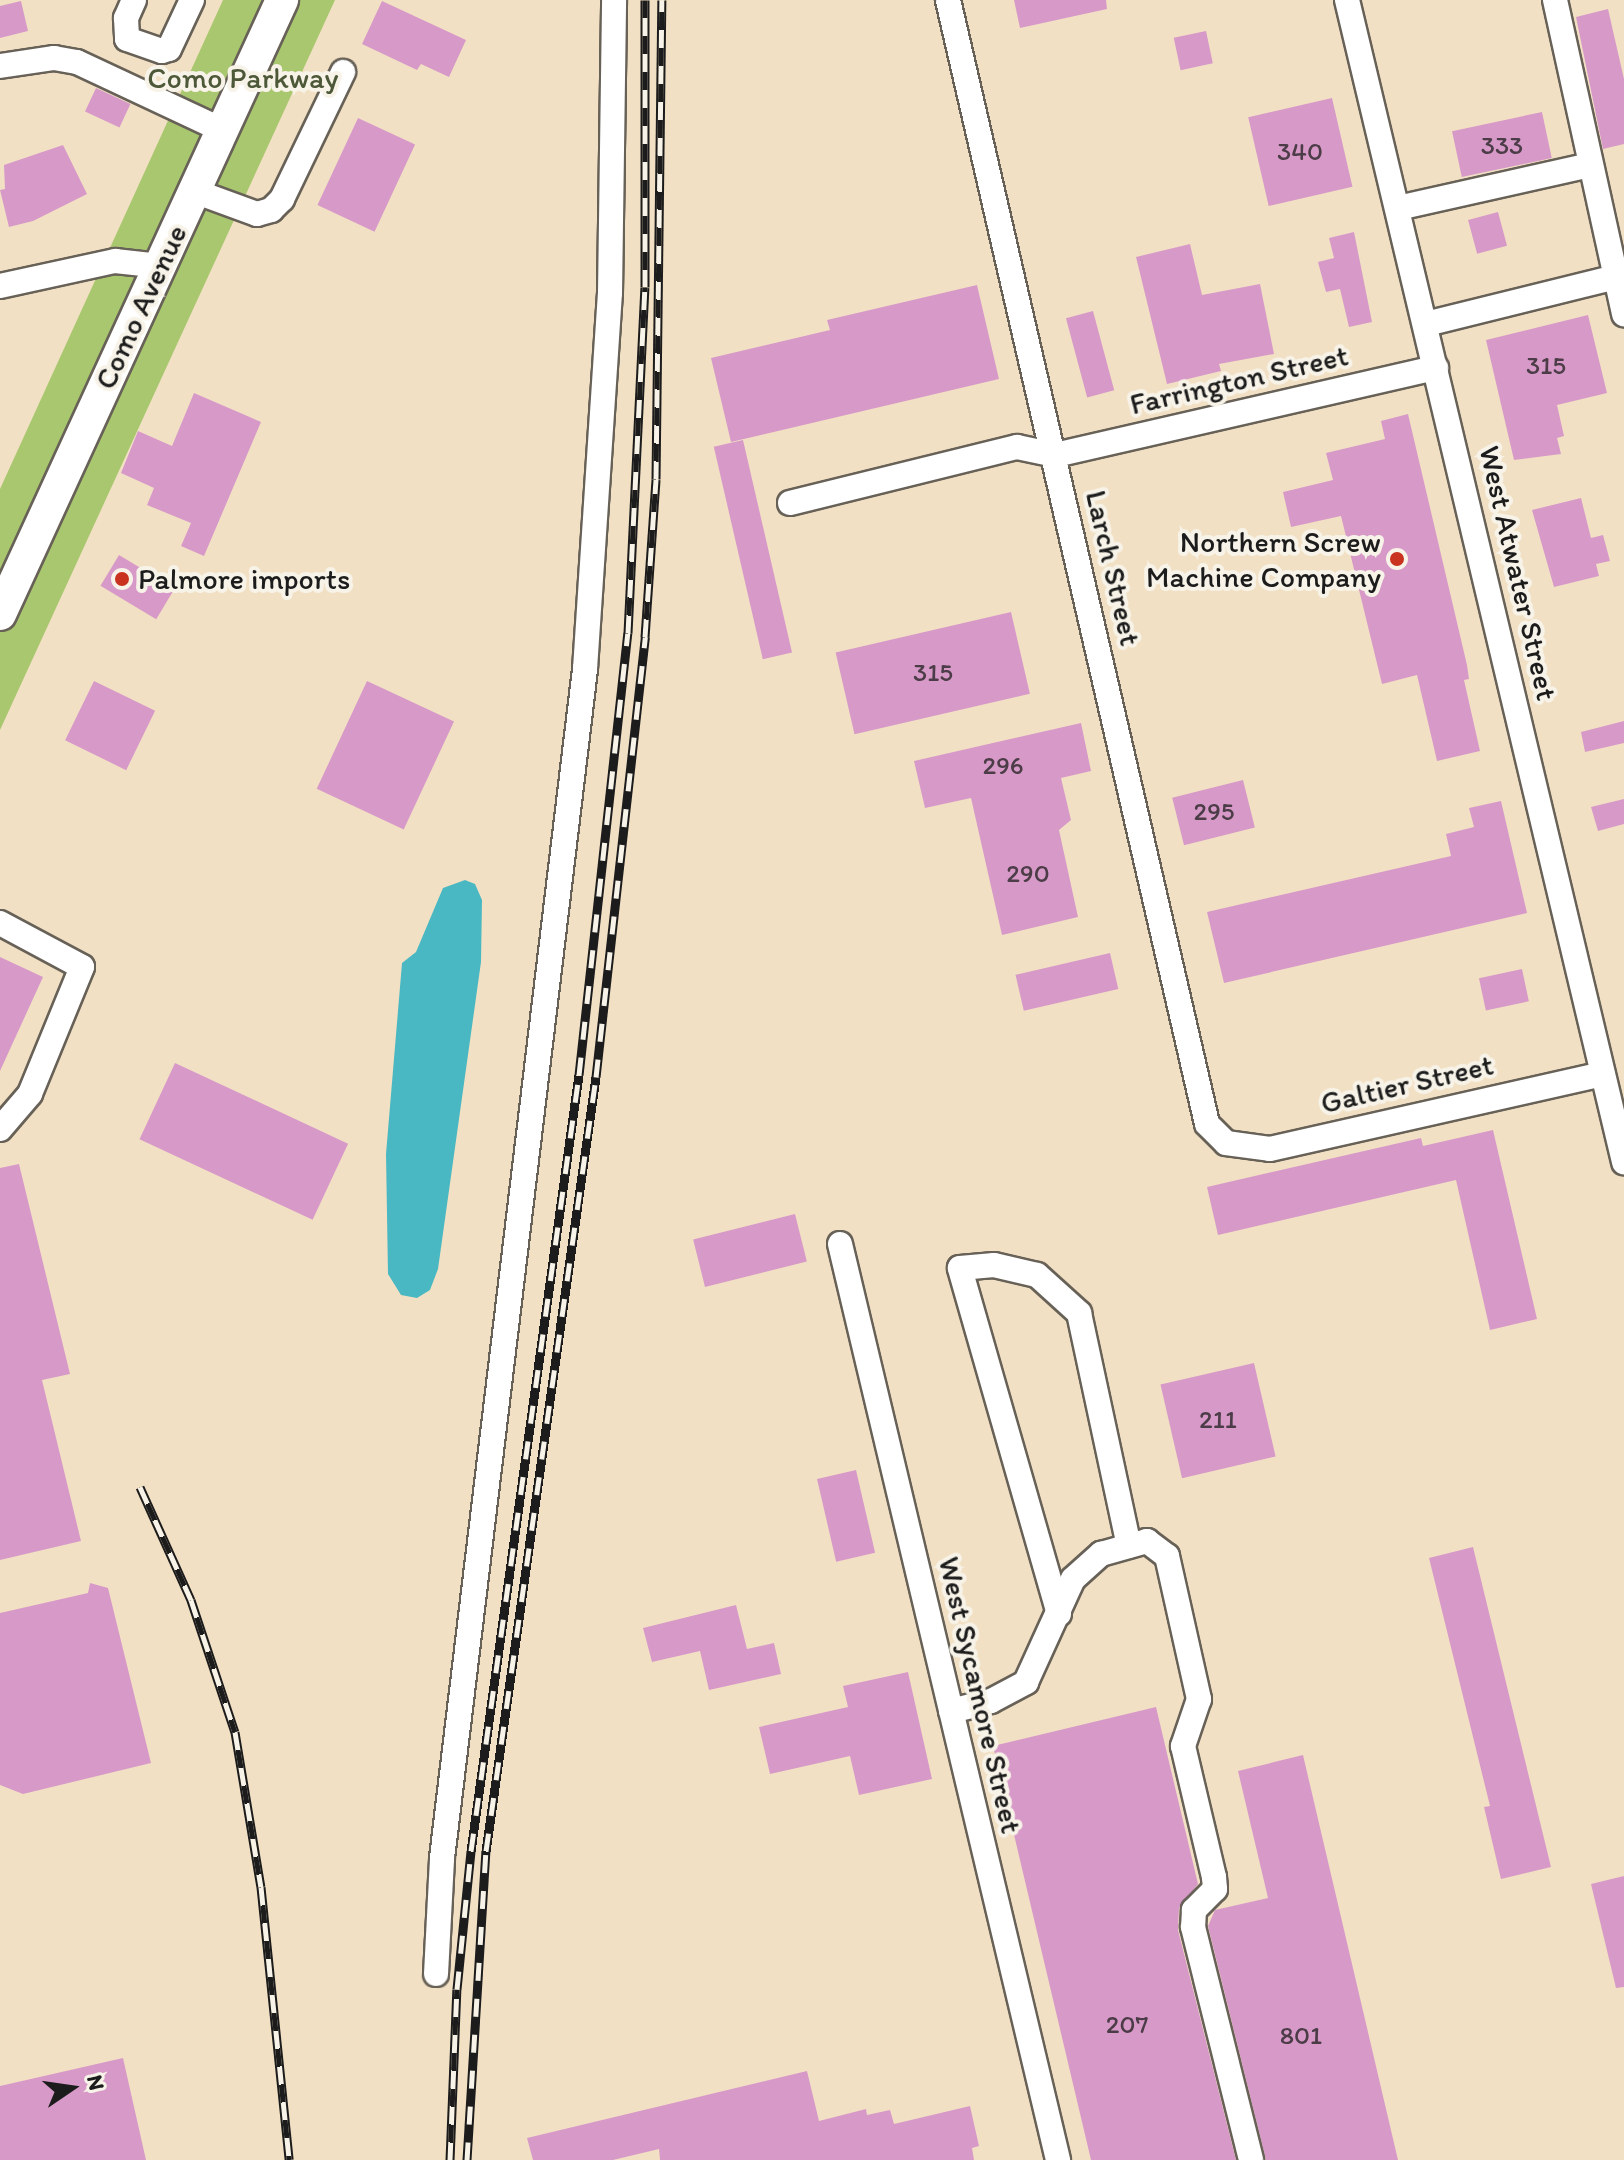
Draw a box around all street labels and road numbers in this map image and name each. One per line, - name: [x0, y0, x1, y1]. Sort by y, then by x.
- street label: Como Avenue: [88, 220, 194, 394]
- street label: Farrington Street: [1126, 337, 1352, 423]
- street label: West Atwater Street: [1471, 442, 1565, 704]
- street label: Larch Street: [1078, 487, 1148, 649]
- street label: Galtier Street: [1317, 1047, 1497, 1121]
- street label: West Sycamore Street: [931, 1553, 1029, 1837]

